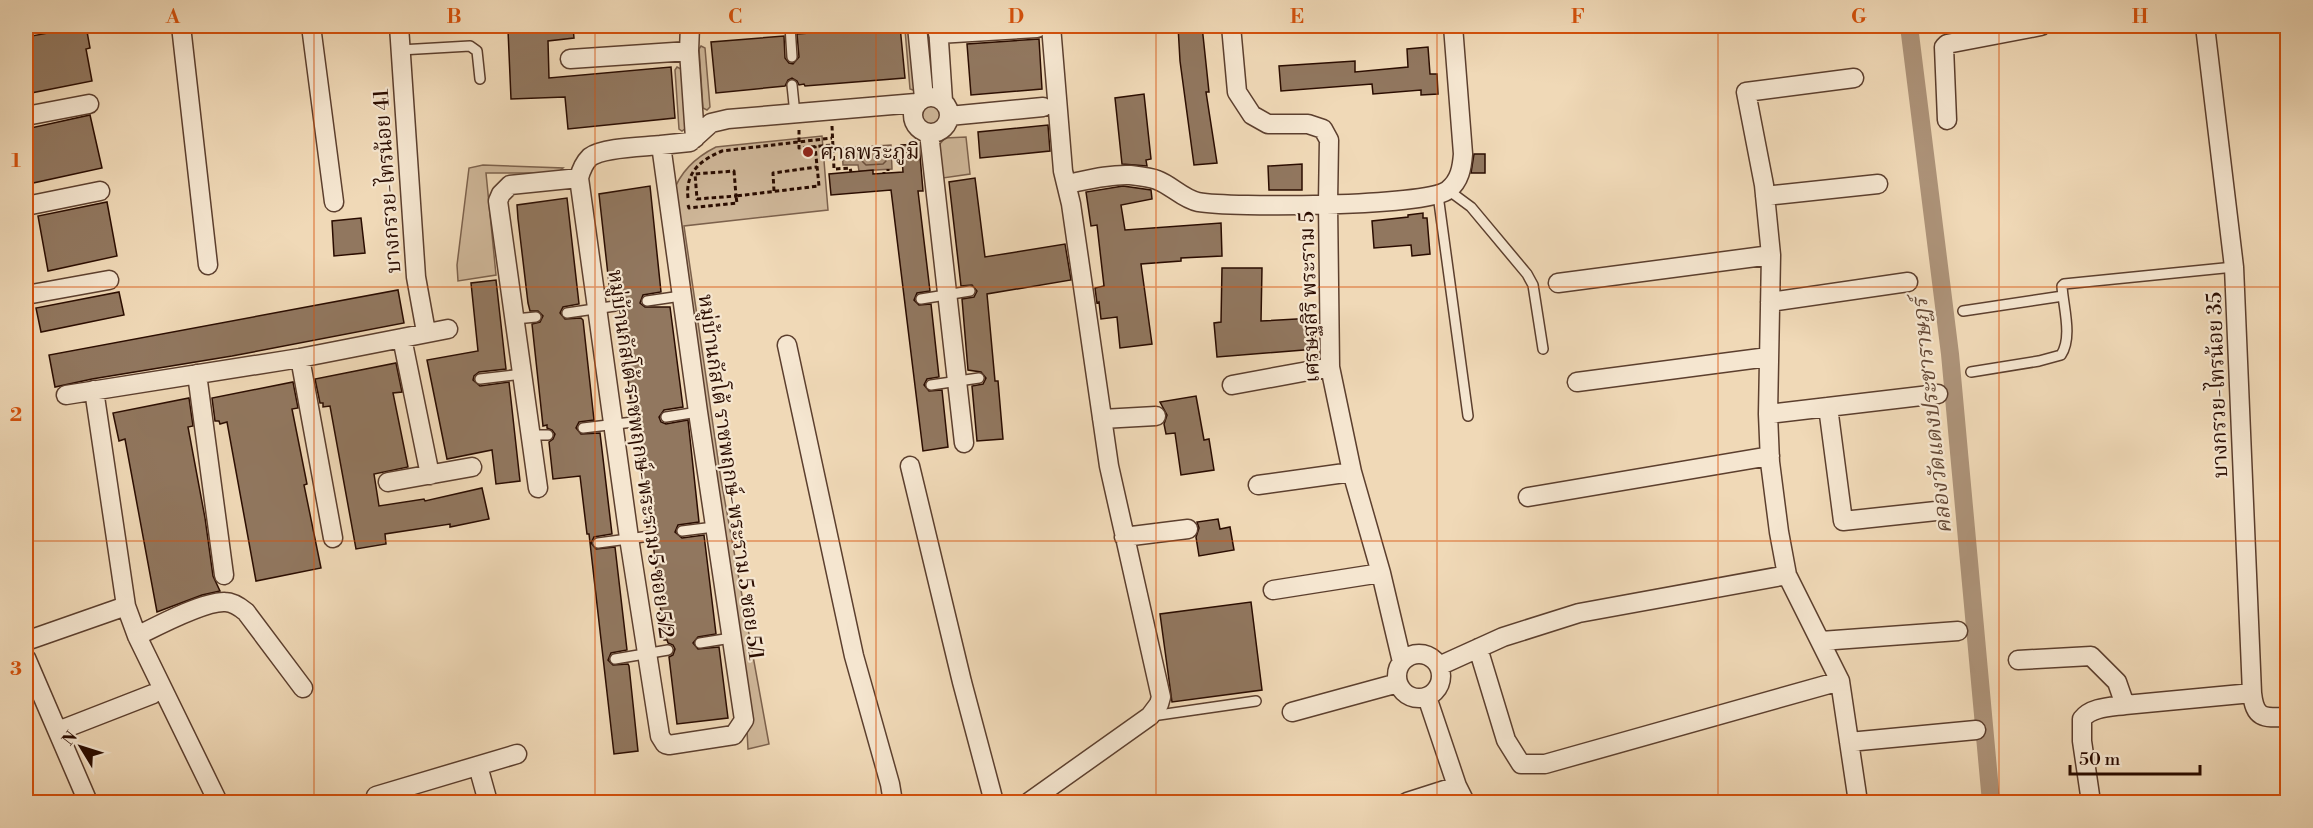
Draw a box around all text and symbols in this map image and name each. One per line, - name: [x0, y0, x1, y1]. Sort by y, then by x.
- text: A: [165, 5, 181, 30]
- text: B: [446, 5, 462, 30]
- text: C: [728, 5, 742, 30]
- text: D: [1008, 5, 1024, 30]
- text: E: [1290, 5, 1304, 30]
- text: F: [1571, 5, 1585, 30]
- text: G: [1851, 5, 1867, 30]
- text: H: [2132, 5, 2149, 30]
- street label: บางกรวย-ไทรน้อย 41: [366, 88, 407, 274]
- place label: ศาลพระภูมิ: [820, 140, 920, 166]
- marker: ศาลพระภูมิ: [801, 145, 815, 159]
- text: 1: [11, 149, 21, 174]
- street label: เศรษฐสิริ พระราม 5: [1294, 211, 1326, 383]
- street label: หมู่บ้านกัสโต้ ราชพฤกษ์-พระราม 5 ซอย 5/2: [601, 268, 682, 640]
- water label: คลองวัดแดงประชาราษฎร์: [1906, 291, 1958, 535]
- street label: บางกรวย-ไทรน้อย 35: [2199, 291, 2234, 479]
- street label: หมู่บ้านกัสโต้ ราชพฤกษ์-พระราม 5 ซอย 5/1: [691, 292, 772, 662]
- text: 2: [10, 403, 22, 428]
- text: 3: [10, 657, 22, 682]
- north arrow: [51, 717, 111, 777]
- text: N: [58, 727, 82, 750]
- scale bar: [2070, 738, 2200, 776]
- text: 50 m: [2079, 748, 2121, 771]

